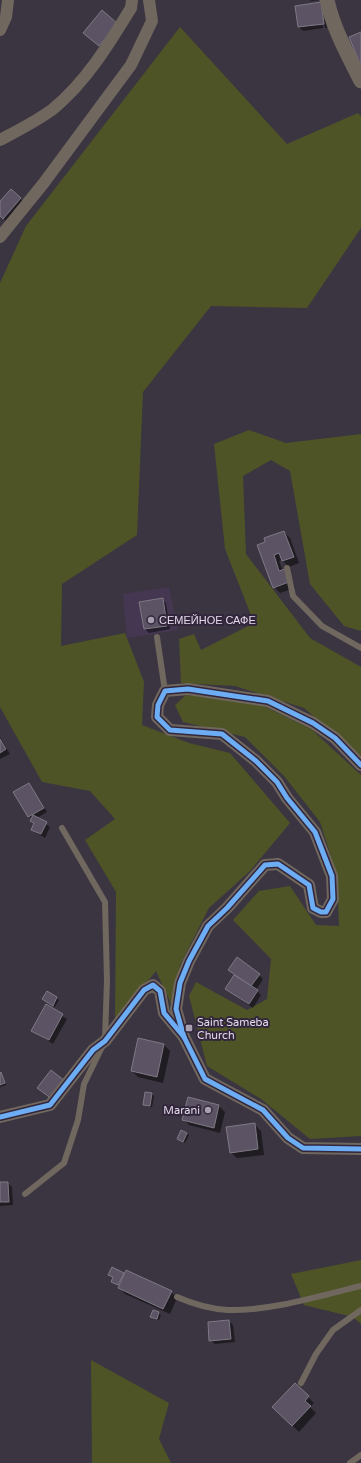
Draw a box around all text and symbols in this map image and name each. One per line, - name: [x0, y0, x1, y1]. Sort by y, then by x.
- place label: СЕМЕЙНОЕ САФЕ: [159, 614, 256, 627]
- marker: СЕМЕЙНОЕ САФЕ: [146, 615, 156, 625]
- place label: Saint Sameba Church: [197, 1016, 269, 1042]
- marker: Saint Sameba Church: [184, 1023, 194, 1033]
- place label: Marani: [163, 1104, 200, 1117]
- marker: Marani: [203, 1105, 213, 1115]

